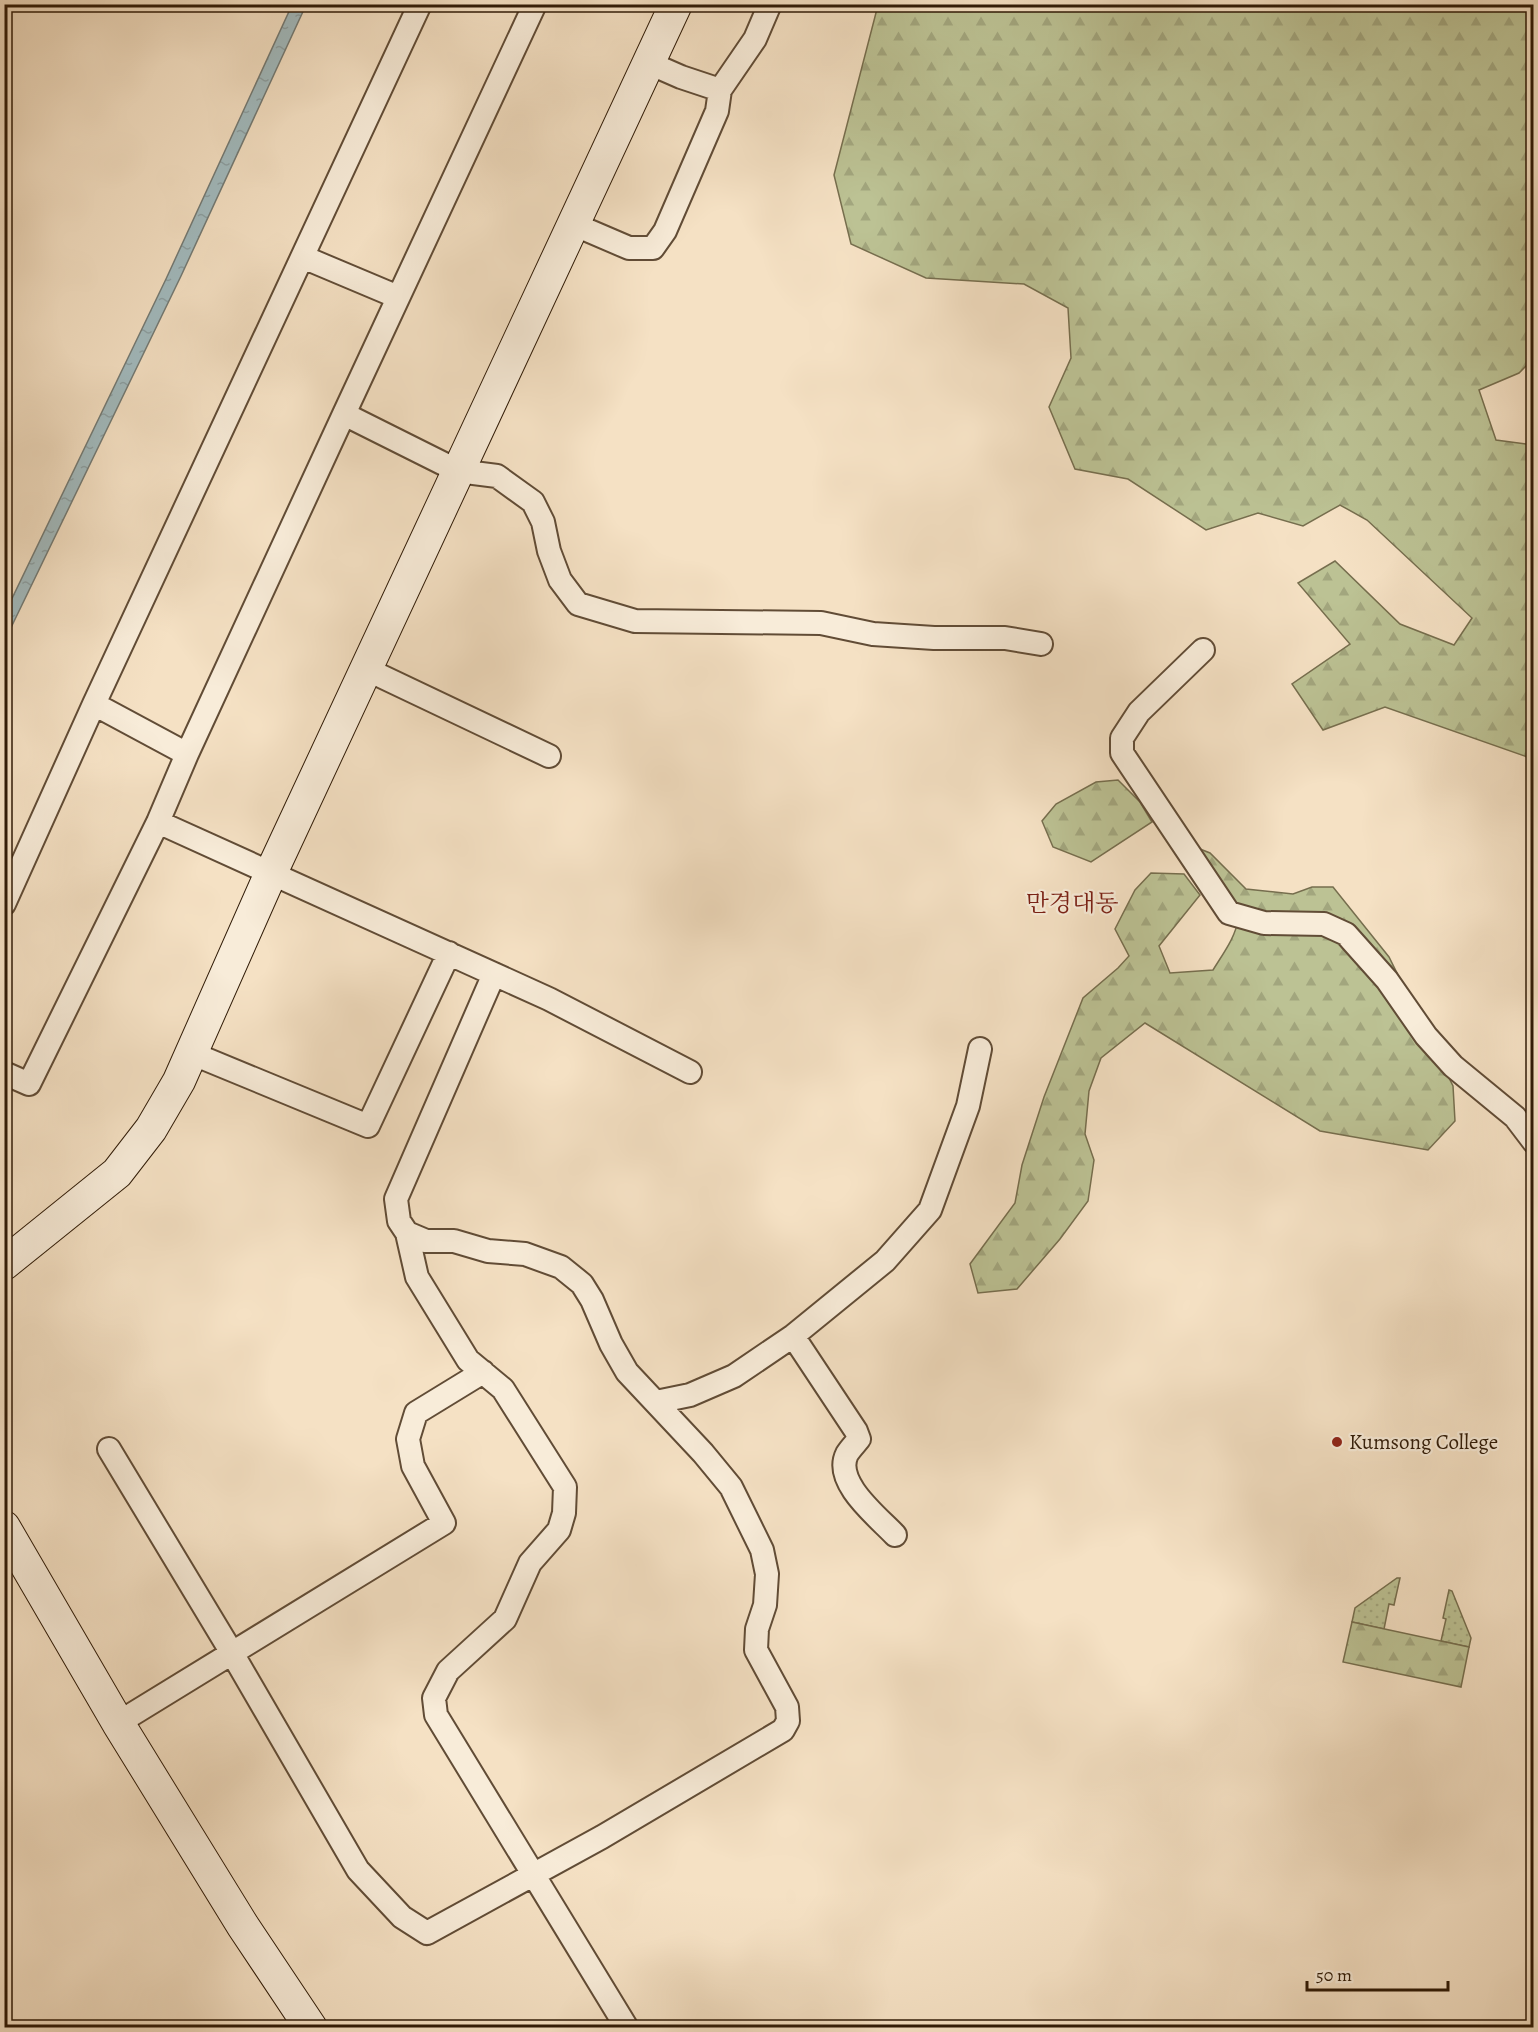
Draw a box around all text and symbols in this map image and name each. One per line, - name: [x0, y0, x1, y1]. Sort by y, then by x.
- district label: 만경대동: [1026, 887, 1118, 919]
- place label: Kumsong College: [1349, 1428, 1498, 1456]
- marker: Kumsong College: [1330, 1435, 1344, 1449]
- scale bar: [1307, 1954, 1448, 1992]
- text: 50 m: [1316, 1963, 1352, 1987]

